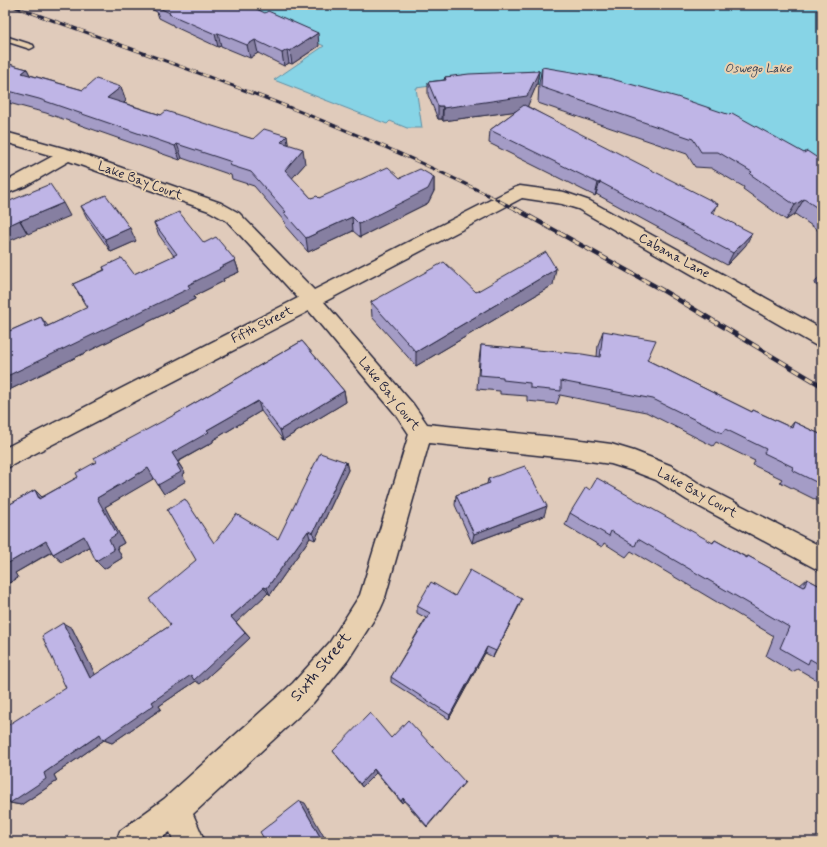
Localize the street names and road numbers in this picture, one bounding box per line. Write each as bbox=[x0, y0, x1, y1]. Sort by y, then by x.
street label: Lake Bay Court bbox=[95, 158, 185, 204]
street label: Cabana Lane bbox=[635, 229, 713, 283]
street label: Fifth Street bbox=[228, 302, 296, 348]
street label: Lake Bay Court bbox=[354, 354, 424, 434]
street label: Lake Bay Court bbox=[654, 464, 740, 522]
street label: Sixth Street bbox=[286, 628, 357, 706]

